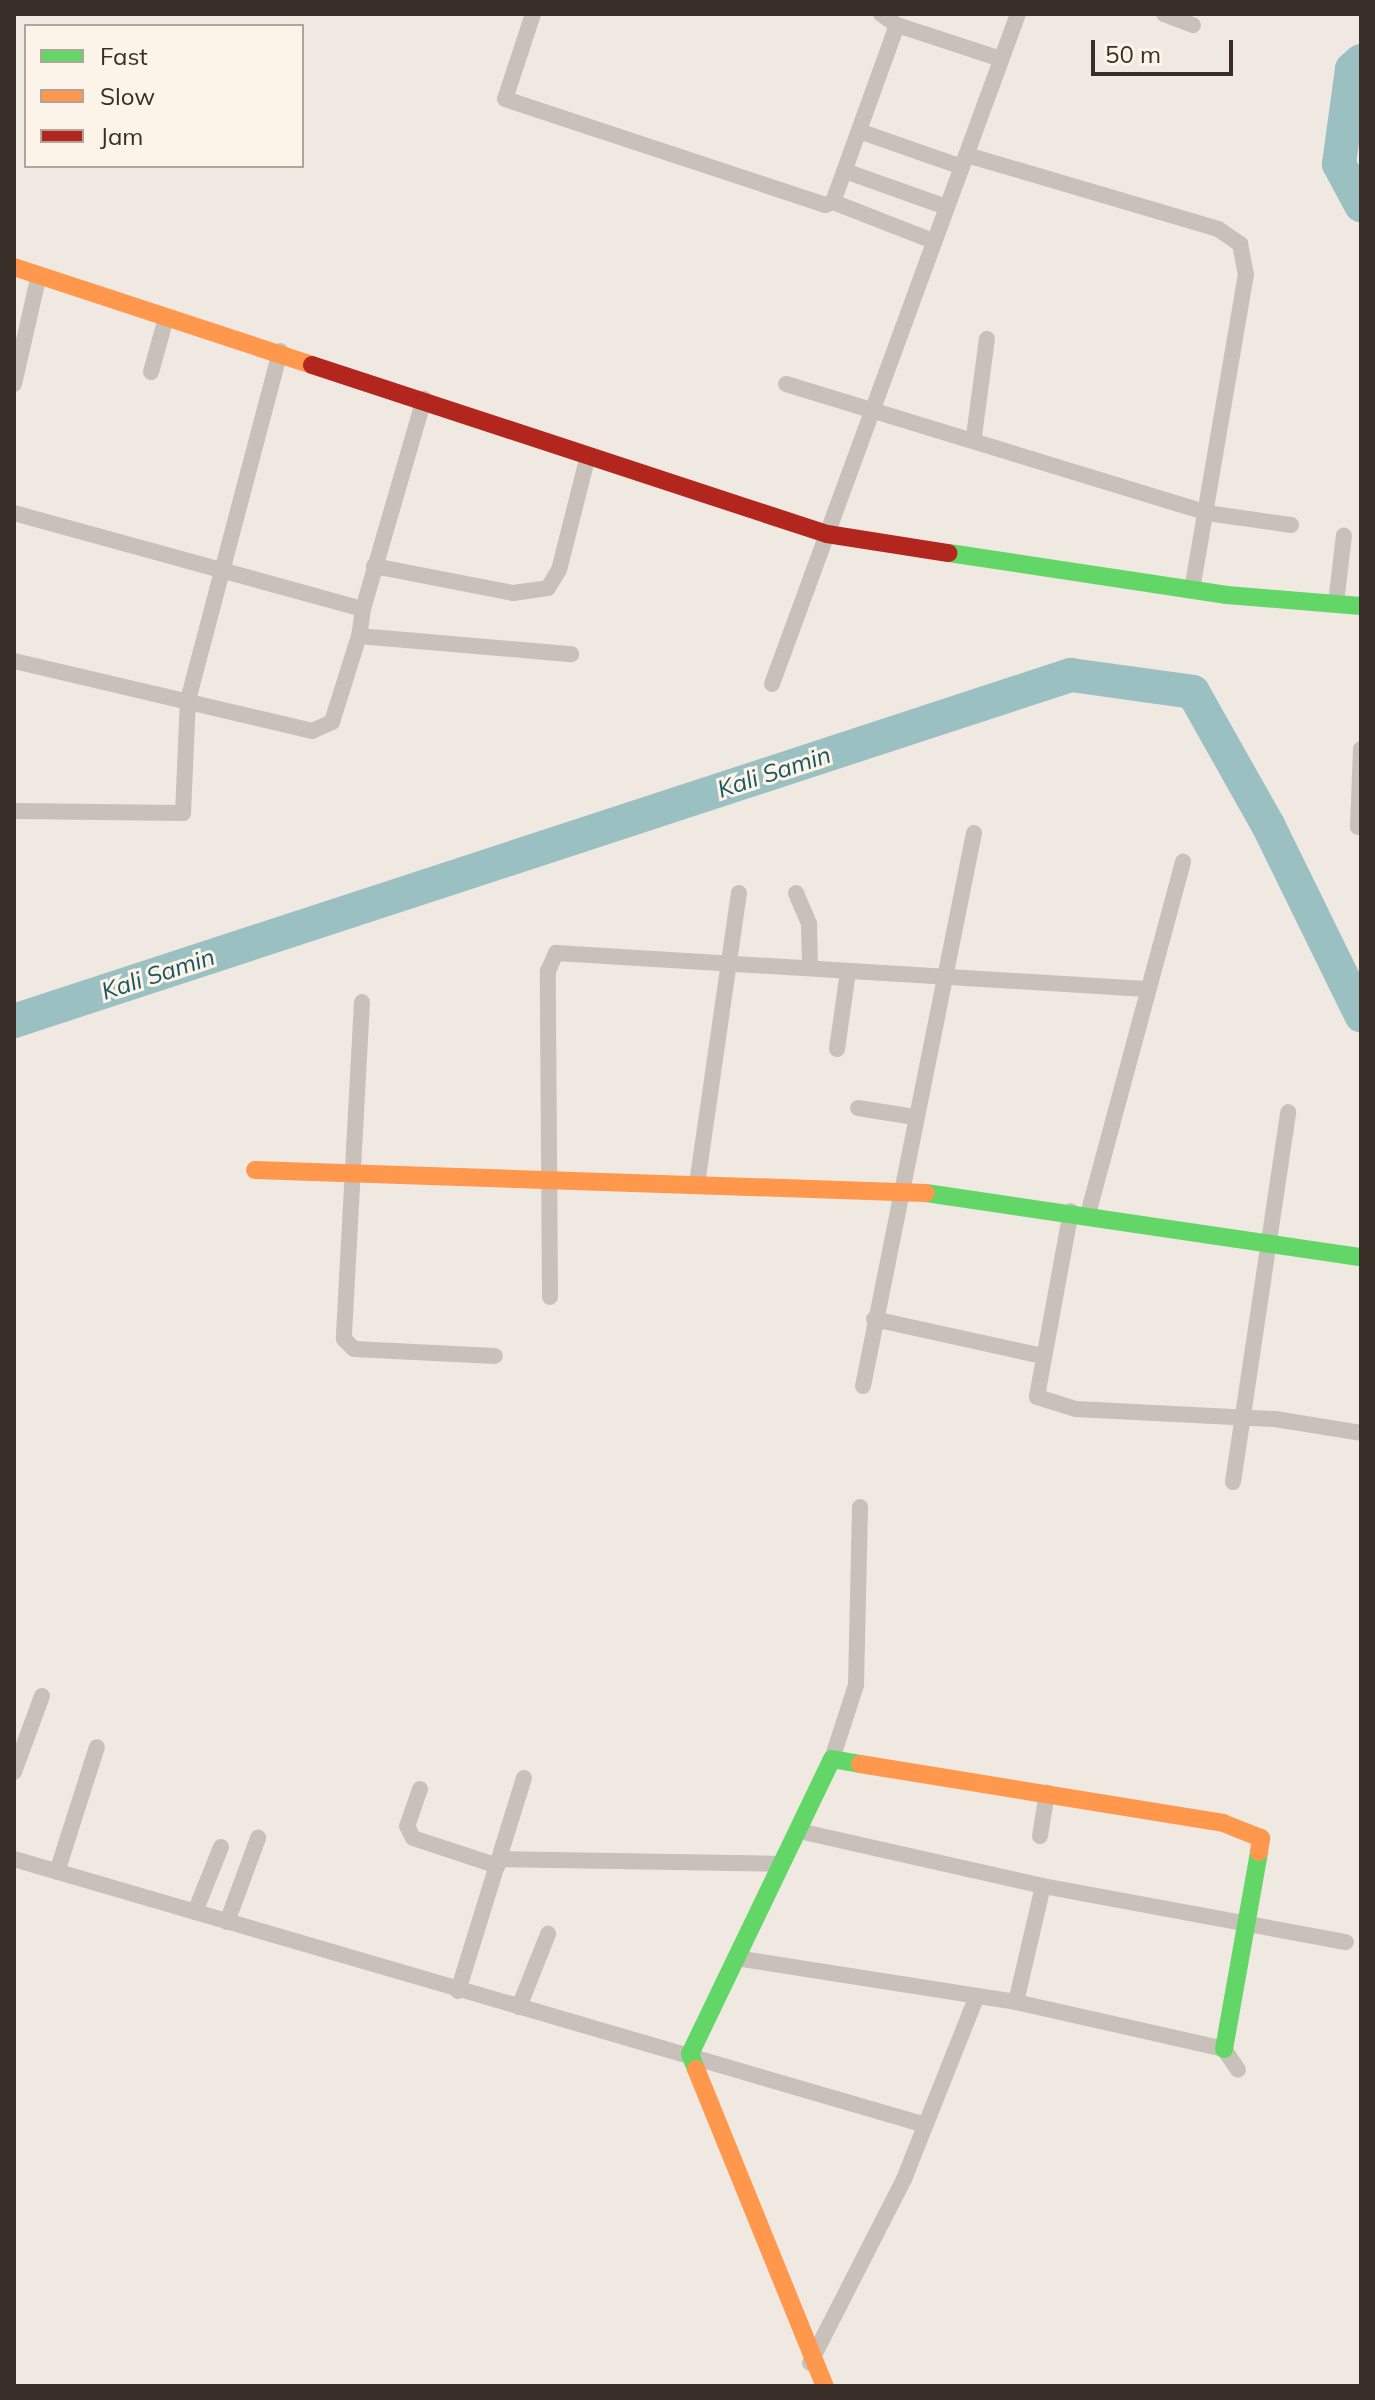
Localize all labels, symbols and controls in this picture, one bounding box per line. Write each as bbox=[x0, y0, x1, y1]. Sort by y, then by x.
legend bbox=[24, 24, 304, 168]
scale bar bbox=[1095, 24, 1237, 74]
text: 50 m bbox=[1105, 39, 1161, 69]
text: Fast bbox=[100, 41, 148, 71]
text: Slow bbox=[100, 81, 155, 111]
text: Jam bbox=[100, 121, 143, 151]
water label: Kali Samin bbox=[714, 740, 834, 804]
water label: Kali Samin bbox=[98, 942, 218, 1006]

